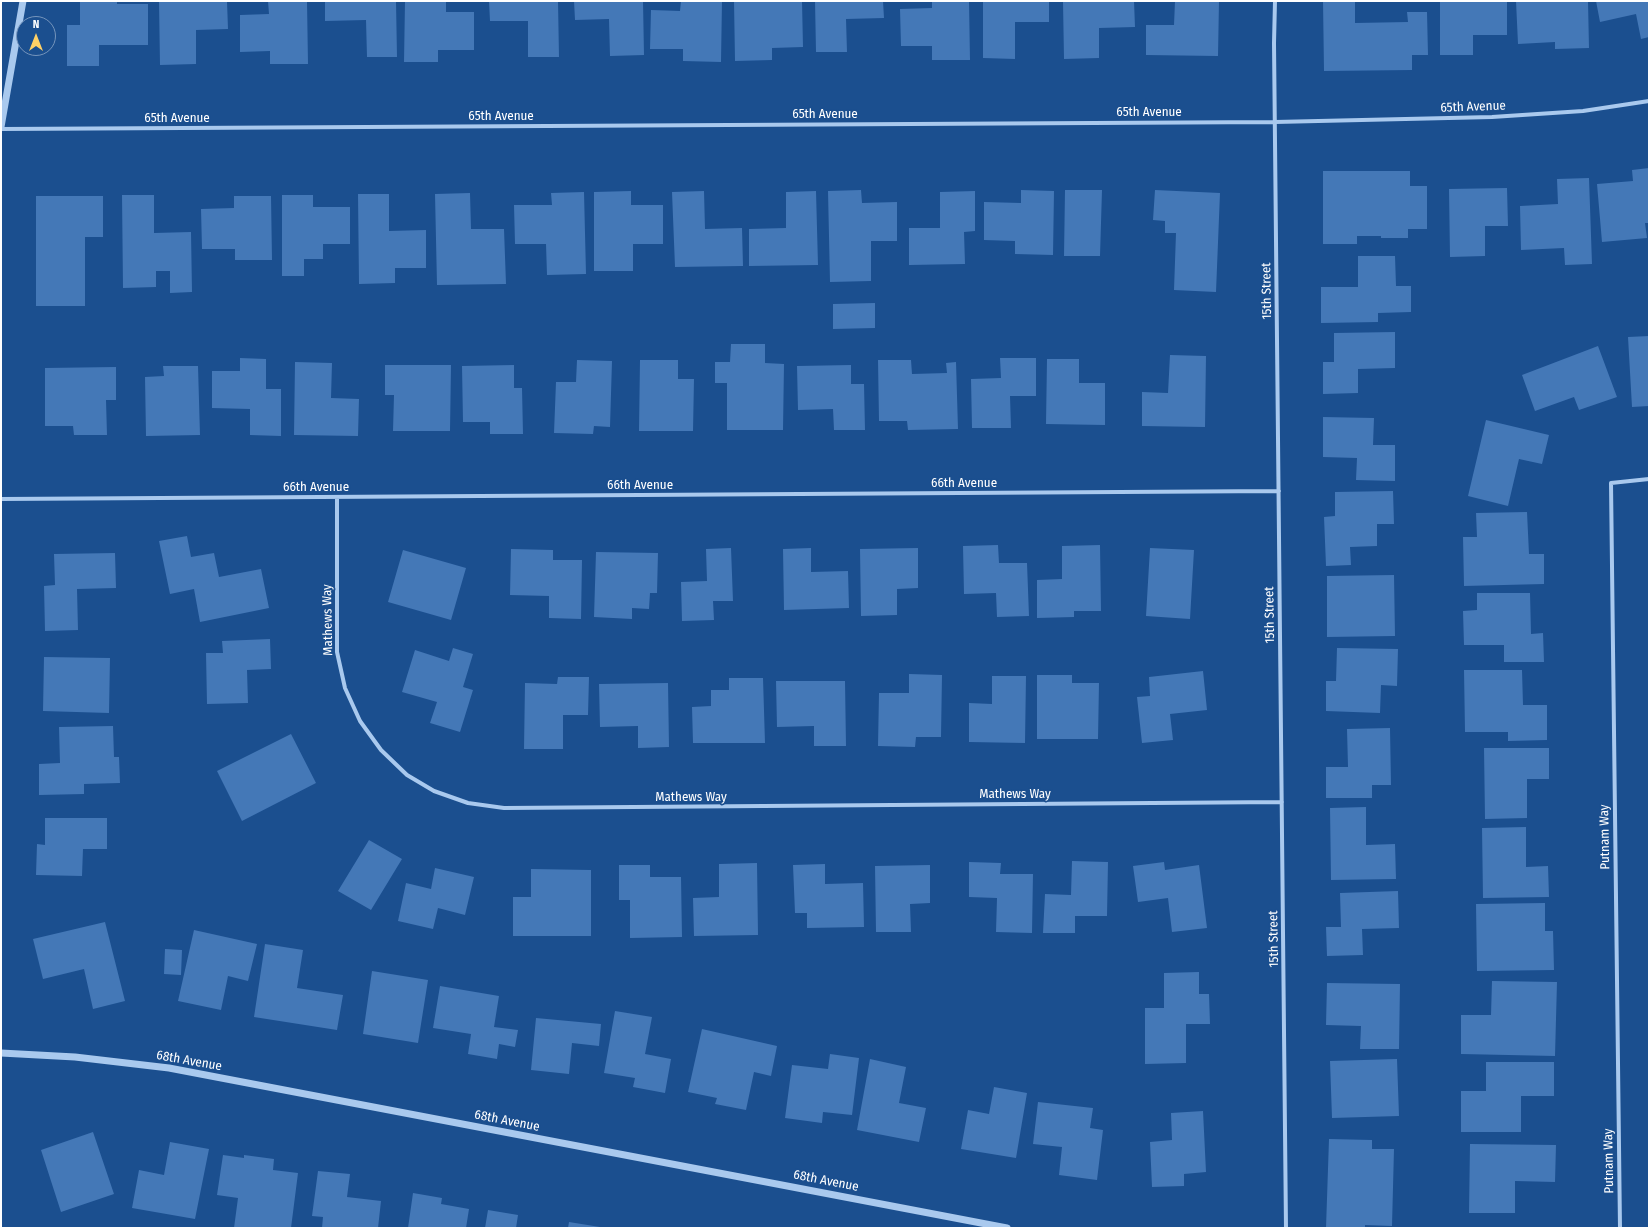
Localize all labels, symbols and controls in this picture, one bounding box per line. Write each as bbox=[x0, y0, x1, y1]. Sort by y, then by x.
north arrow bbox=[16, 16, 56, 56]
text: N bbox=[33, 18, 39, 31]
street label: 65th Avenue bbox=[1440, 98, 1506, 116]
street label: 65th Avenue bbox=[1116, 104, 1182, 120]
street label: 65th Avenue bbox=[792, 106, 858, 122]
street label: 65th Avenue bbox=[468, 108, 534, 124]
street label: 65th Avenue bbox=[144, 110, 210, 126]
street label: 15th Street bbox=[1259, 262, 1275, 320]
street label: 66th Avenue bbox=[931, 475, 997, 491]
street label: 66th Avenue bbox=[607, 477, 673, 493]
street label: 66th Avenue bbox=[283, 479, 349, 495]
street label: Mathews Way bbox=[320, 584, 336, 656]
street label: 15th Street bbox=[1262, 586, 1278, 644]
street label: Mathews Way bbox=[979, 786, 1051, 802]
street label: Mathews Way bbox=[655, 789, 727, 805]
street label: Putnam Way bbox=[1597, 804, 1613, 870]
street label: 15th Street bbox=[1266, 910, 1282, 968]
street label: 68th Avenue bbox=[155, 1048, 223, 1074]
street label: 68th Avenue bbox=[473, 1107, 541, 1135]
street label: Putnam Way bbox=[1601, 1128, 1617, 1194]
street label: 68th Avenue bbox=[792, 1167, 860, 1195]

